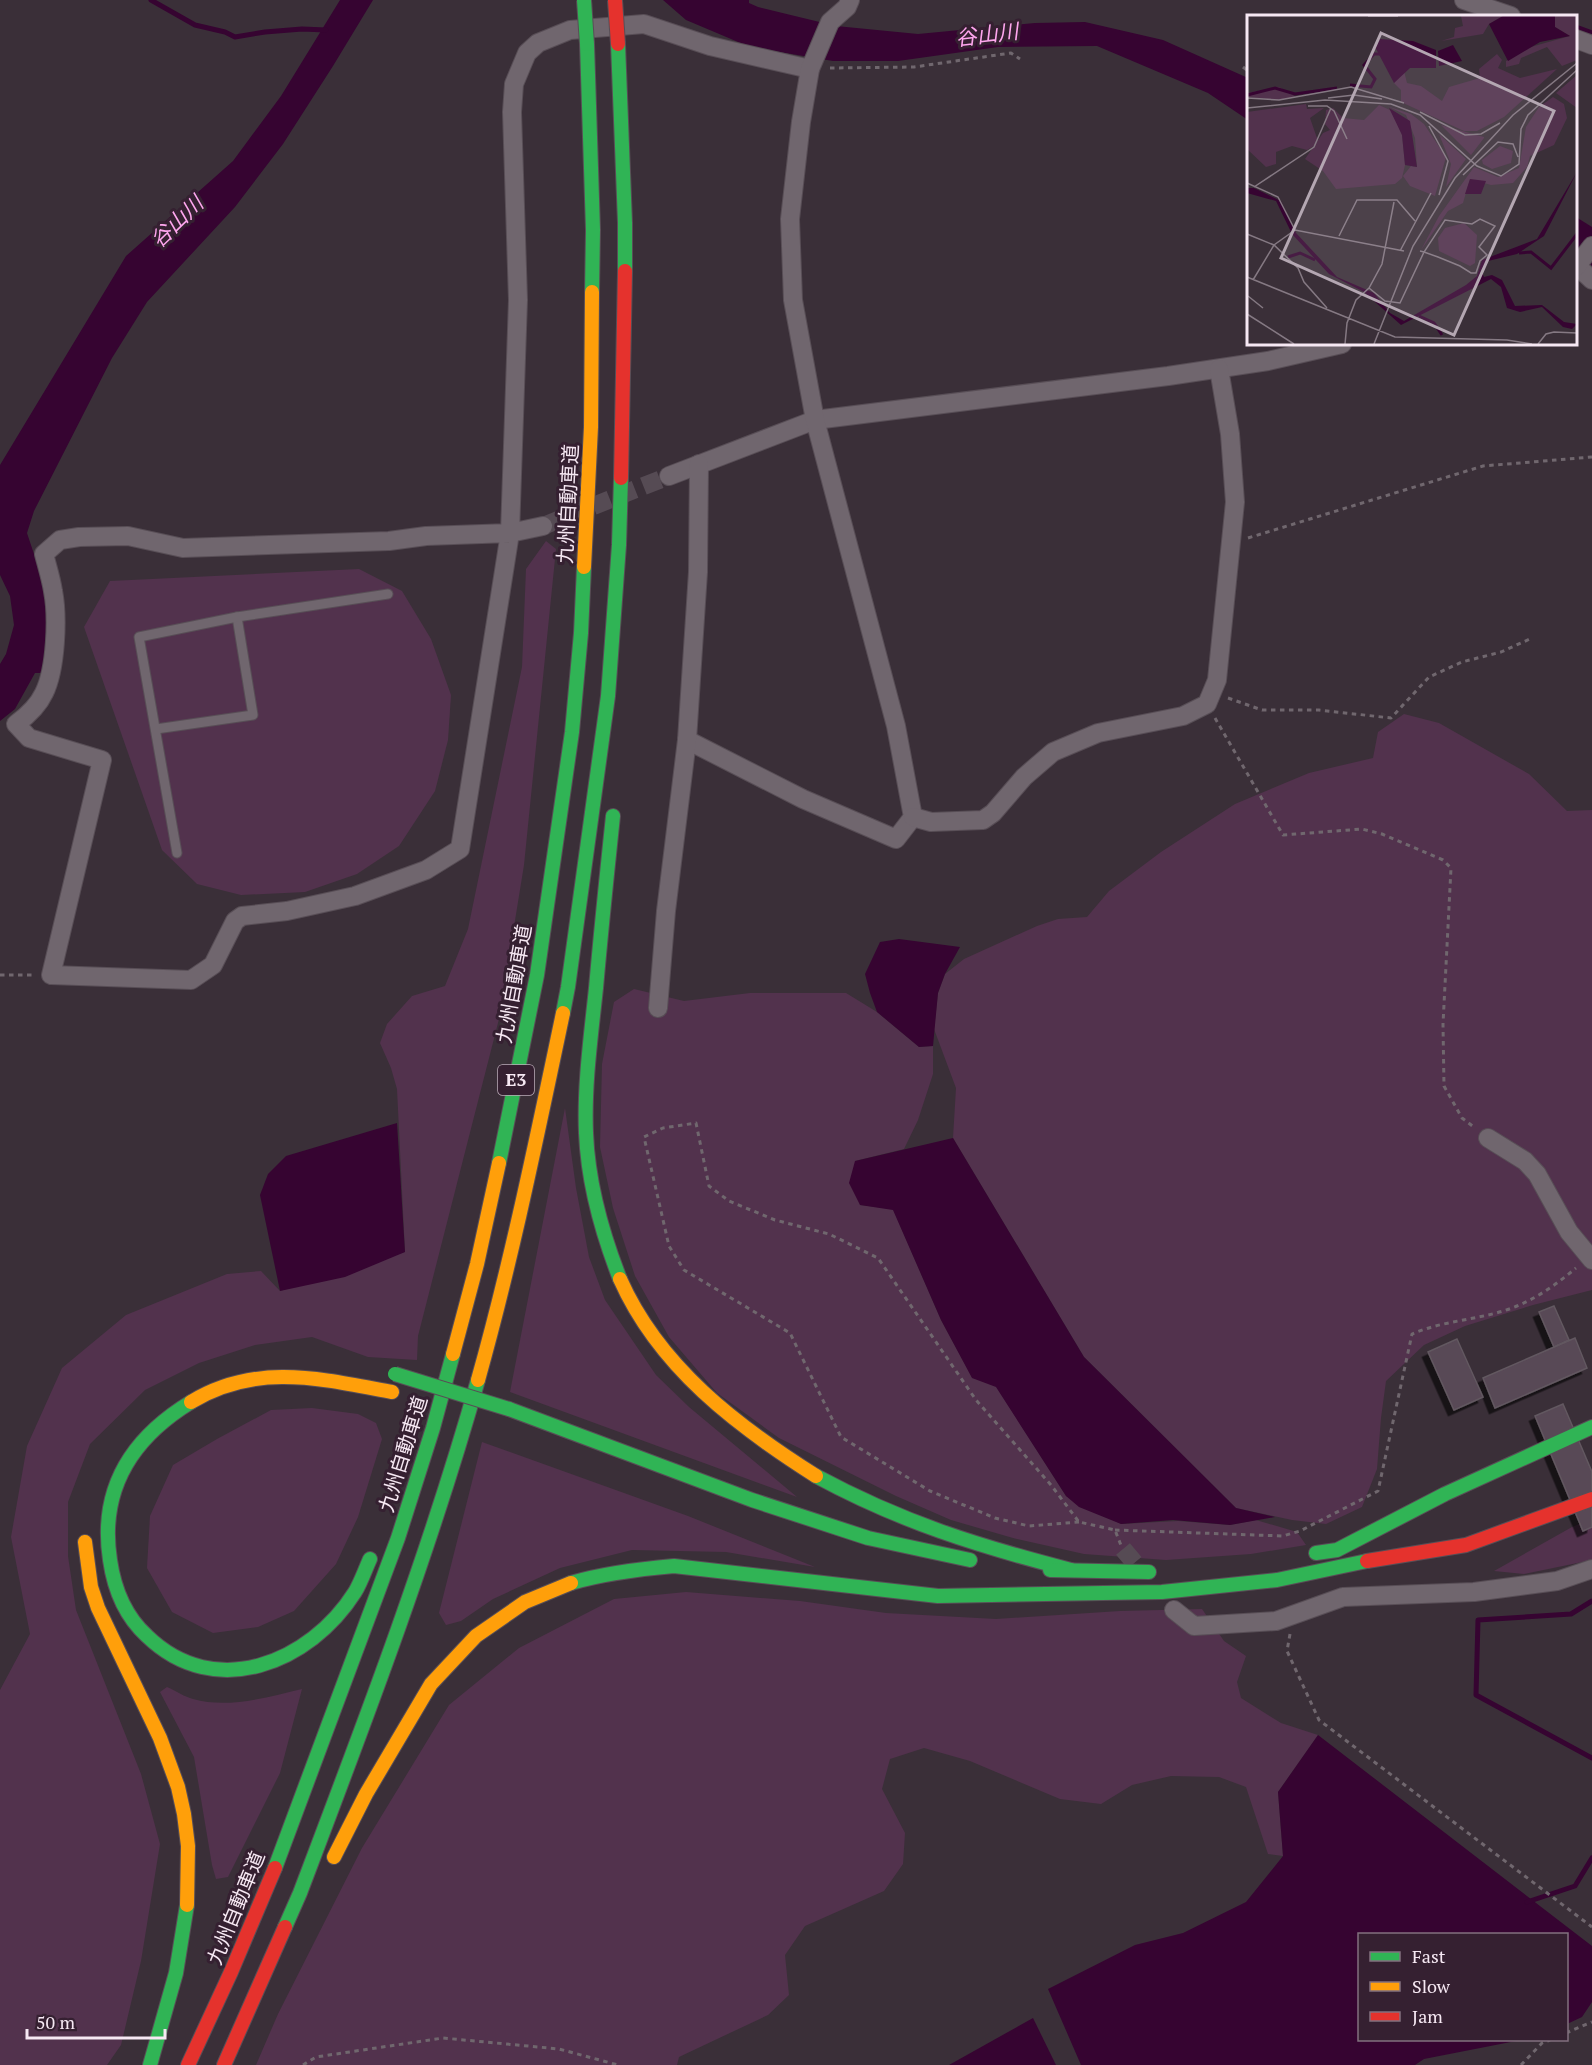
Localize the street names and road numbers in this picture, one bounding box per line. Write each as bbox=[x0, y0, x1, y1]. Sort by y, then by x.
street label: 九州自動車道 bbox=[551, 443, 584, 565]
street label: 九州自動車道 bbox=[490, 922, 537, 1045]
road number: E3 bbox=[498, 1065, 534, 1095]
street label: 九州自動車道 bbox=[372, 1393, 433, 1515]
street label: 九州自動車道 bbox=[201, 1847, 271, 1969]

